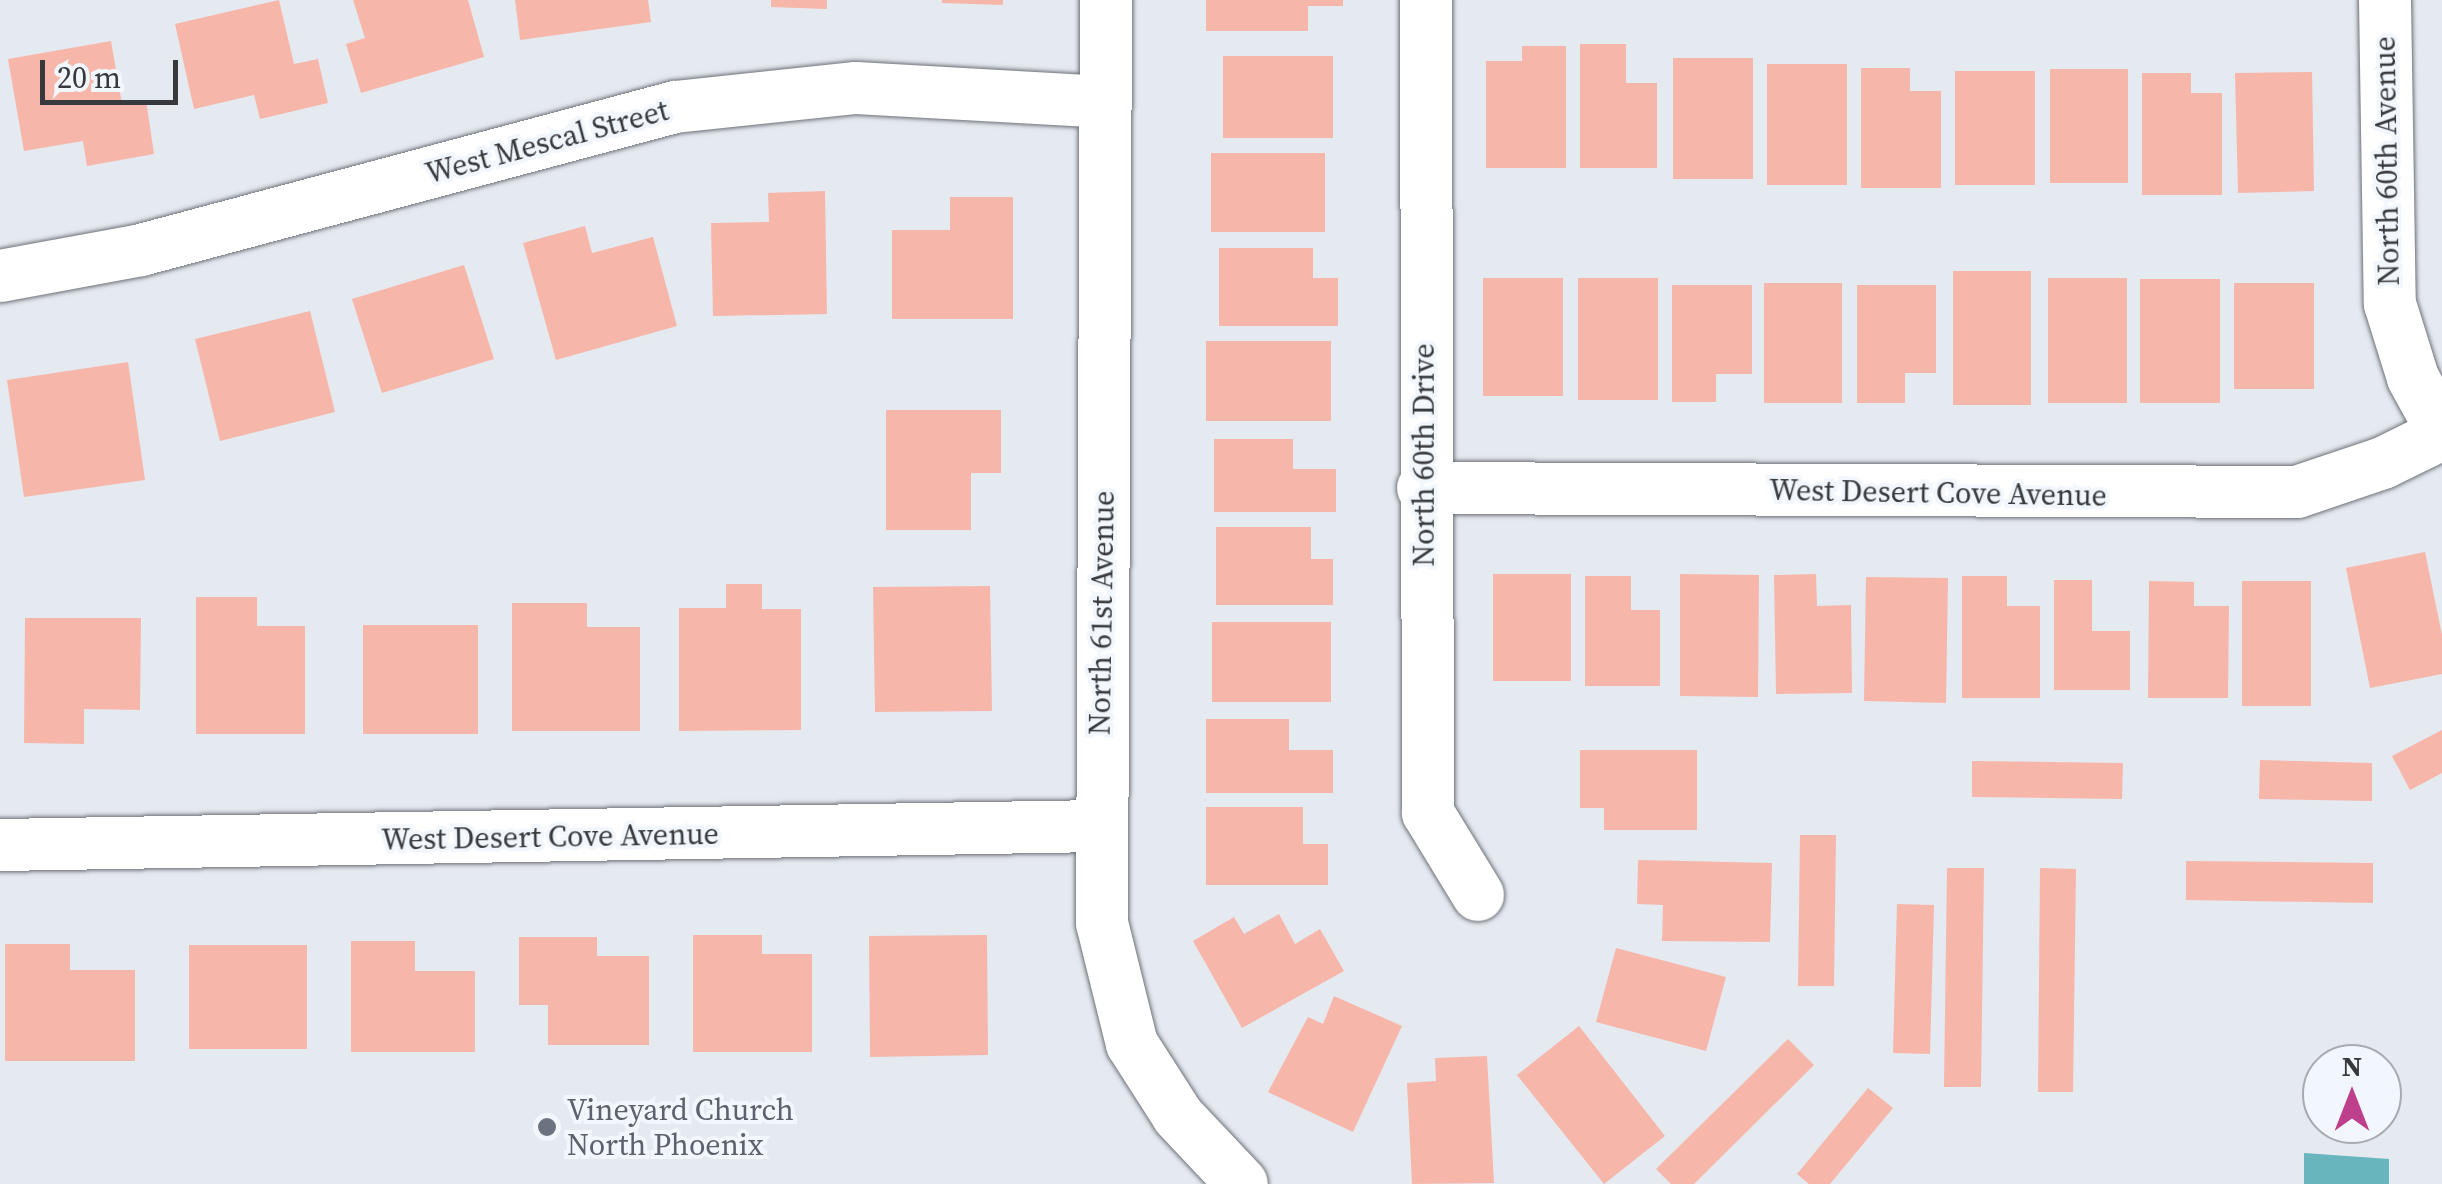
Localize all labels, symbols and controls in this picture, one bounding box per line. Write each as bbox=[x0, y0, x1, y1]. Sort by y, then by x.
street label: North 60th Avenue bbox=[2367, 36, 2407, 286]
scale bar bbox=[45, 40, 182, 102]
text: 20 m bbox=[57, 57, 121, 98]
street label: West Mescal Street bbox=[422, 92, 672, 192]
street label: North 60th Drive bbox=[1406, 343, 1442, 567]
street label: West Desert Cove Avenue bbox=[1769, 472, 2107, 514]
street label: North 61st Avenue bbox=[1082, 490, 1122, 736]
street label: West Desert Cove Avenue bbox=[381, 816, 719, 858]
north arrow bbox=[2302, 1044, 2402, 1144]
text: N bbox=[2342, 1047, 2362, 1085]
place label: Vineyard Church North Phoenix bbox=[567, 1092, 794, 1162]
marker: Vineyard Church North Phoenix bbox=[536, 1116, 558, 1138]

